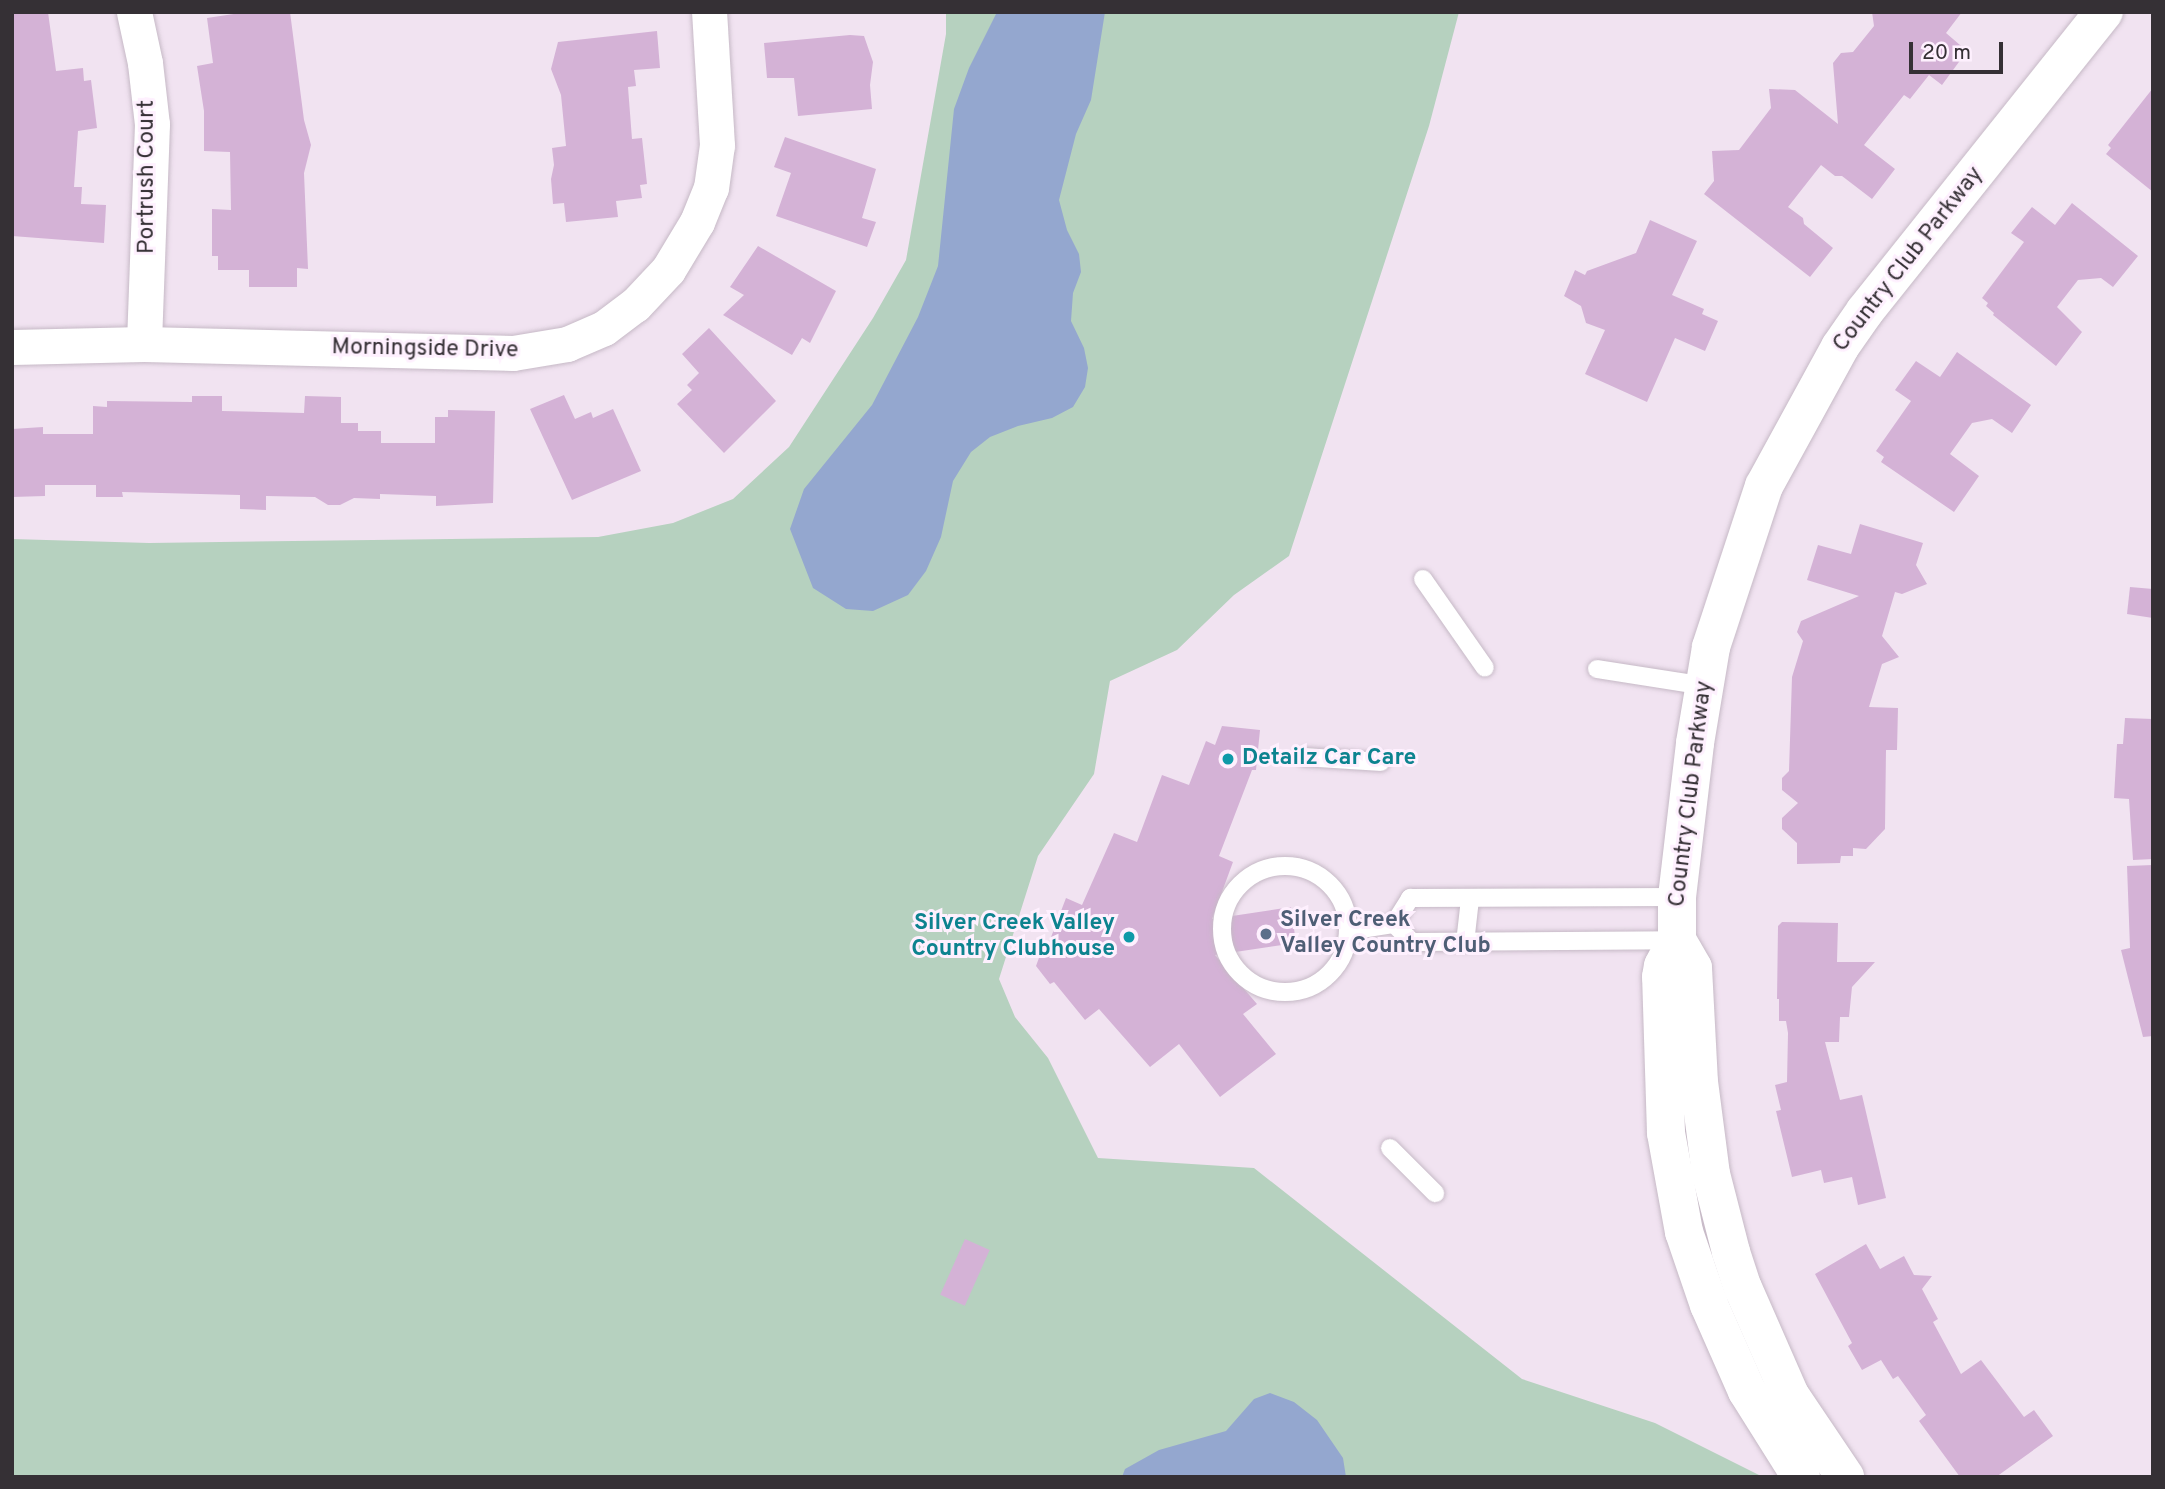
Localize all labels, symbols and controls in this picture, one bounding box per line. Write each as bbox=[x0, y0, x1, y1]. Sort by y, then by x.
scale bar bbox=[1913, 28, 2008, 72]
text: 20 m bbox=[1922, 40, 1971, 67]
street label: Portrush Court bbox=[134, 100, 162, 254]
street label: Country Club Parkway bbox=[1828, 162, 1990, 358]
street label: Morningside Drive bbox=[331, 335, 519, 365]
street label: Country Club Parkway bbox=[1664, 679, 1720, 909]
place label: Detailz Car Care bbox=[1242, 745, 1416, 773]
marker: Detailz Car Care bbox=[1220, 751, 1236, 767]
place label: Silver Creek Valley Country Club bbox=[1280, 907, 1491, 961]
place label: Silver Creek Valley Country Clubhouse bbox=[911, 910, 1115, 964]
marker: Silver Creek Valley Country Club bbox=[1258, 926, 1274, 942]
marker: Silver Creek Valley Country Clubhouse bbox=[1121, 929, 1137, 945]

